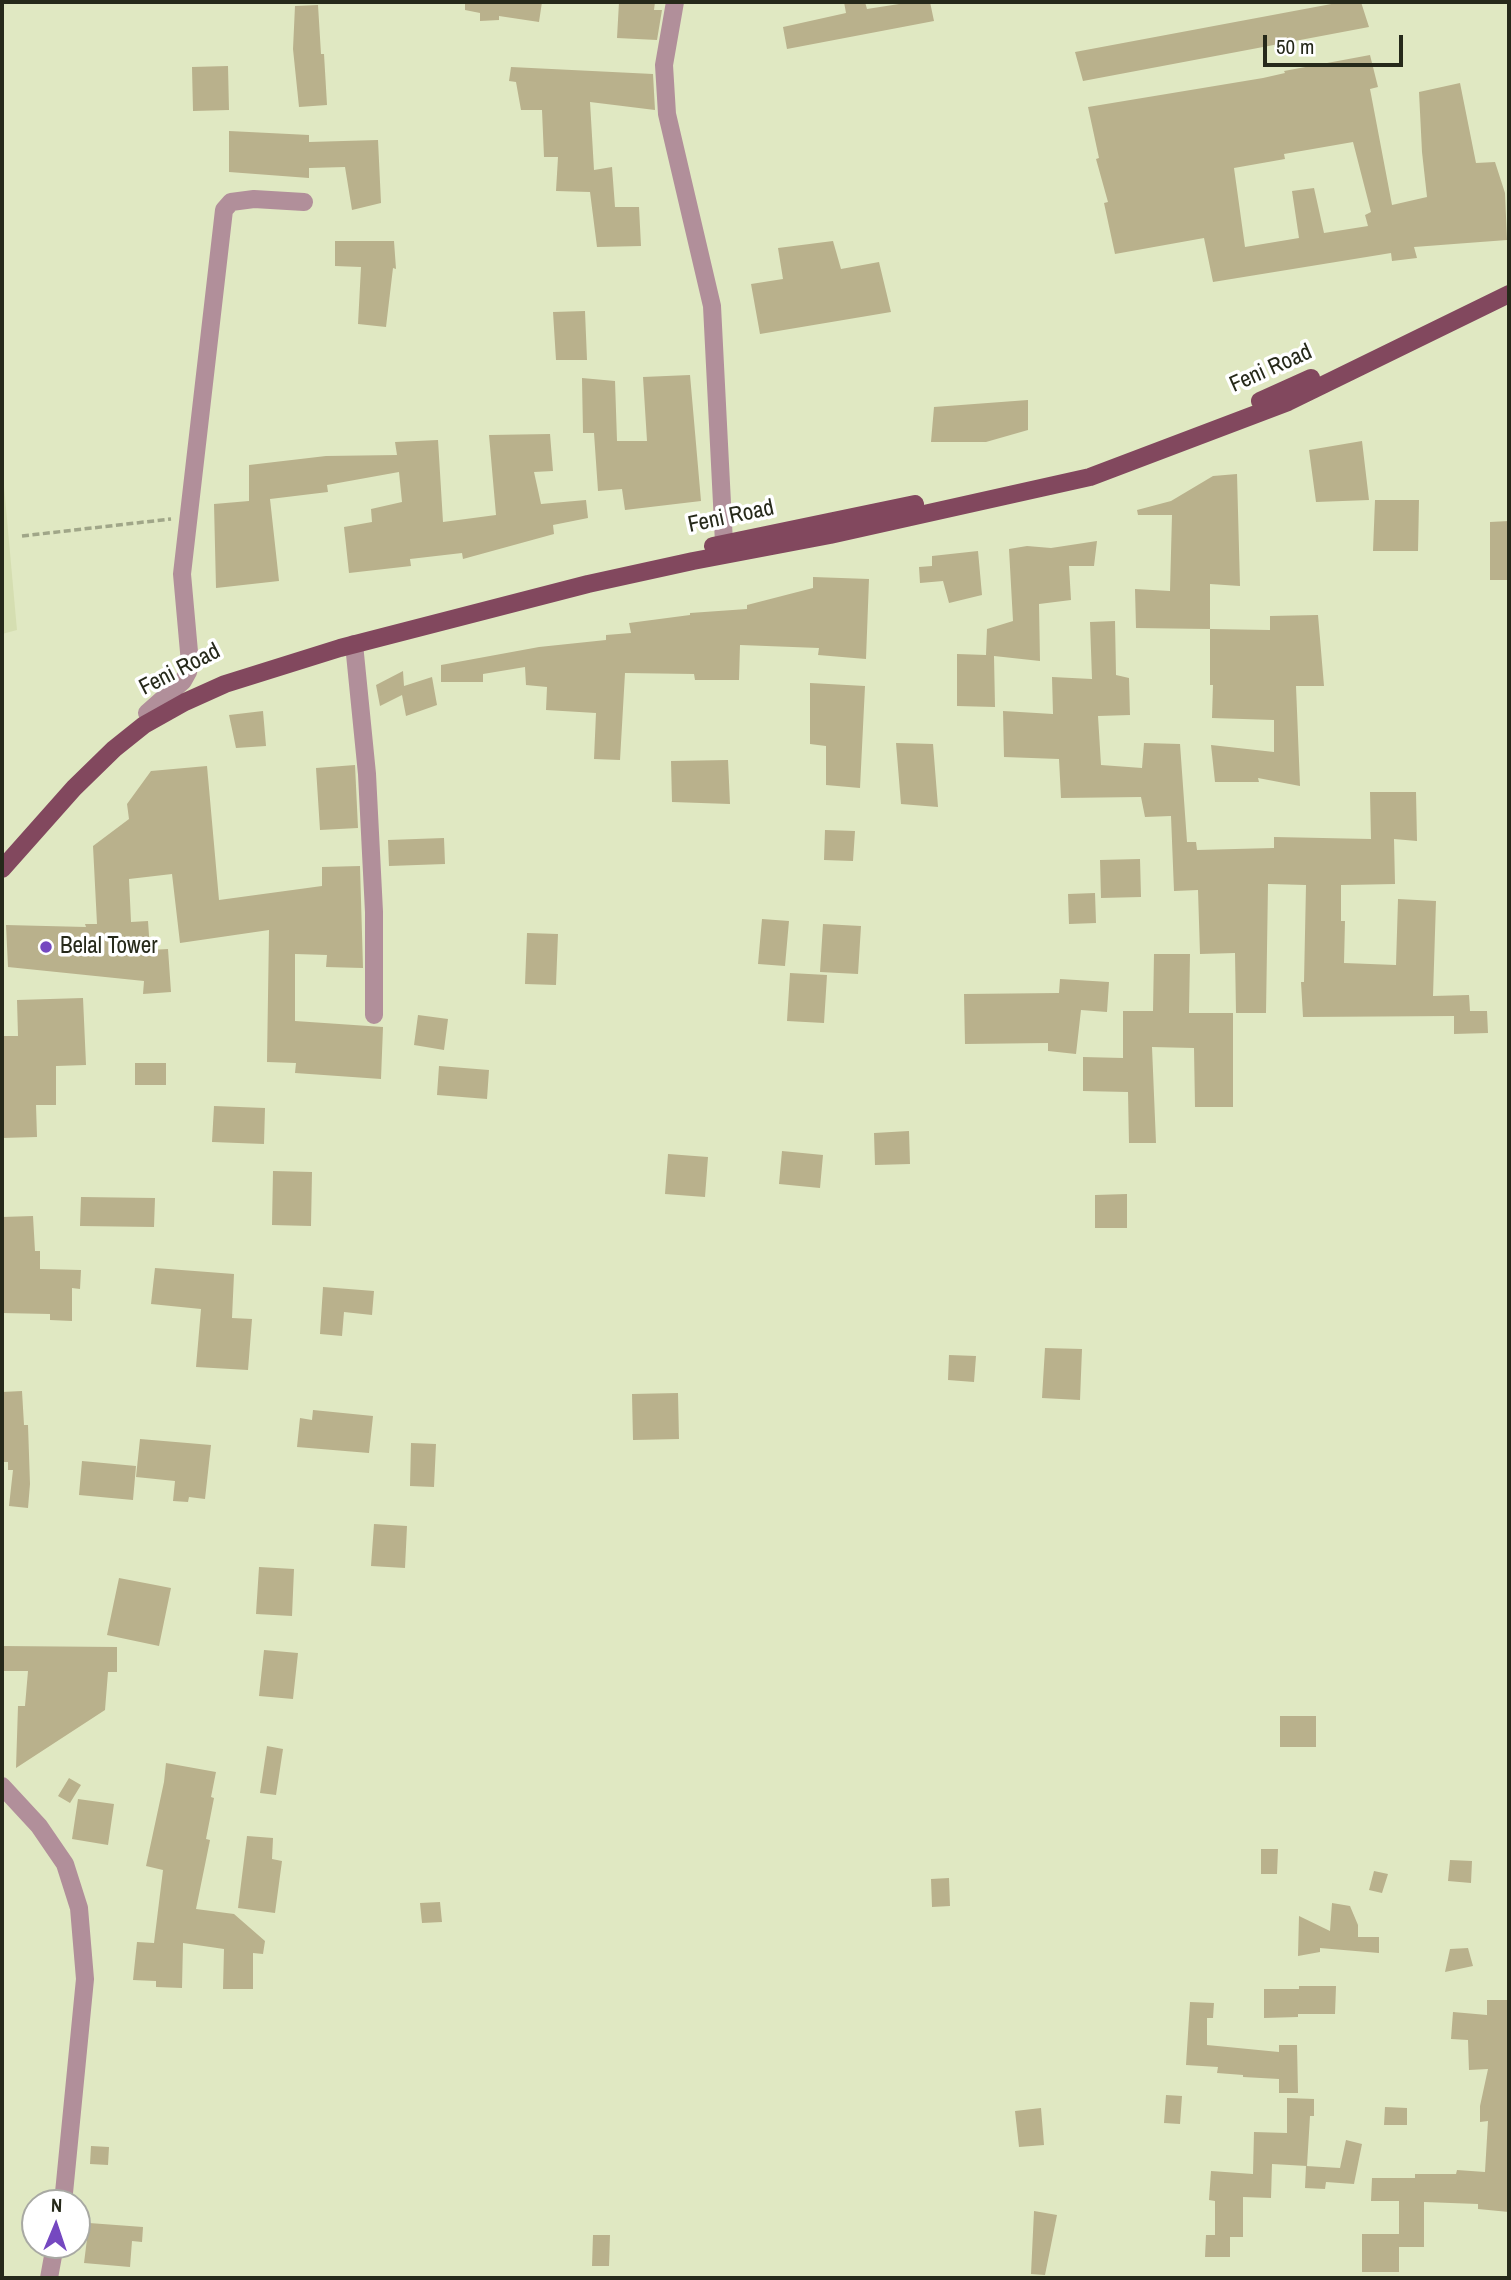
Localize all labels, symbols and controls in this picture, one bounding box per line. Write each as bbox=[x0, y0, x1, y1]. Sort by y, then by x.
scale bar bbox=[1266, 21, 1406, 65]
text: 50 m bbox=[1276, 32, 1314, 61]
street label: Feni Road bbox=[1226, 339, 1316, 399]
street label: Feni Road bbox=[686, 494, 776, 540]
street label: Feni Road bbox=[135, 638, 225, 702]
place label: Belal Tower bbox=[60, 933, 157, 961]
marker: Belal Tower bbox=[38, 939, 54, 955]
north arrow bbox=[21, 2189, 91, 2259]
text: N bbox=[51, 2192, 63, 2218]

